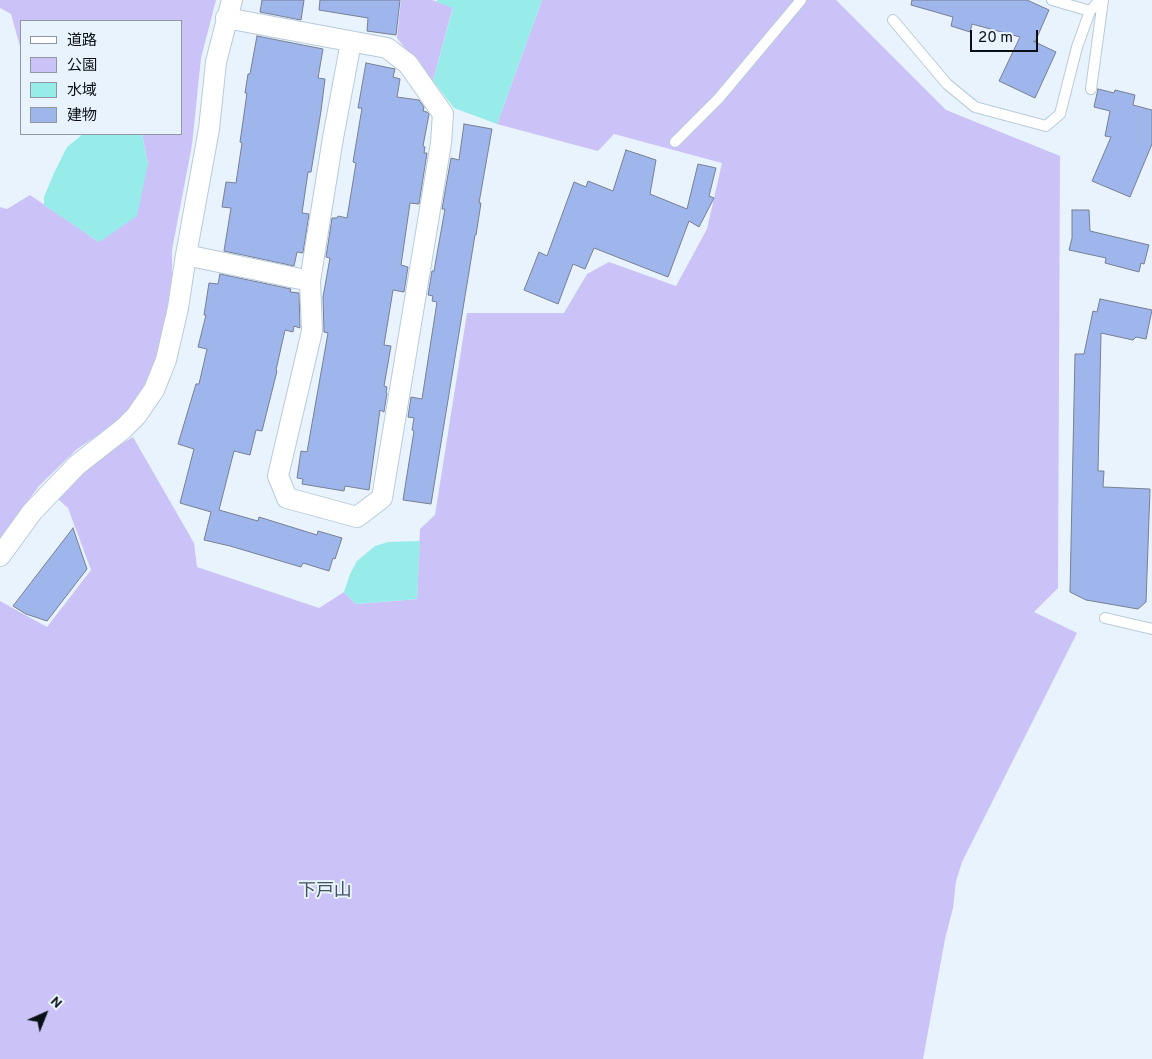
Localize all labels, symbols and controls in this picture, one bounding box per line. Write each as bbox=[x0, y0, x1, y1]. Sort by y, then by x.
legend bbox=[20, 20, 182, 135]
scale bar bbox=[972, 20, 1040, 52]
text: 20 m bbox=[978, 29, 1013, 48]
text: 道路 bbox=[67, 32, 97, 51]
text: 公園 bbox=[67, 57, 97, 76]
text: 水域 bbox=[67, 82, 97, 101]
text: 建物 bbox=[67, 107, 97, 126]
district label: 下戸山 bbox=[298, 881, 352, 903]
north arrow bbox=[20, 989, 70, 1039]
text: N bbox=[46, 993, 65, 1012]

